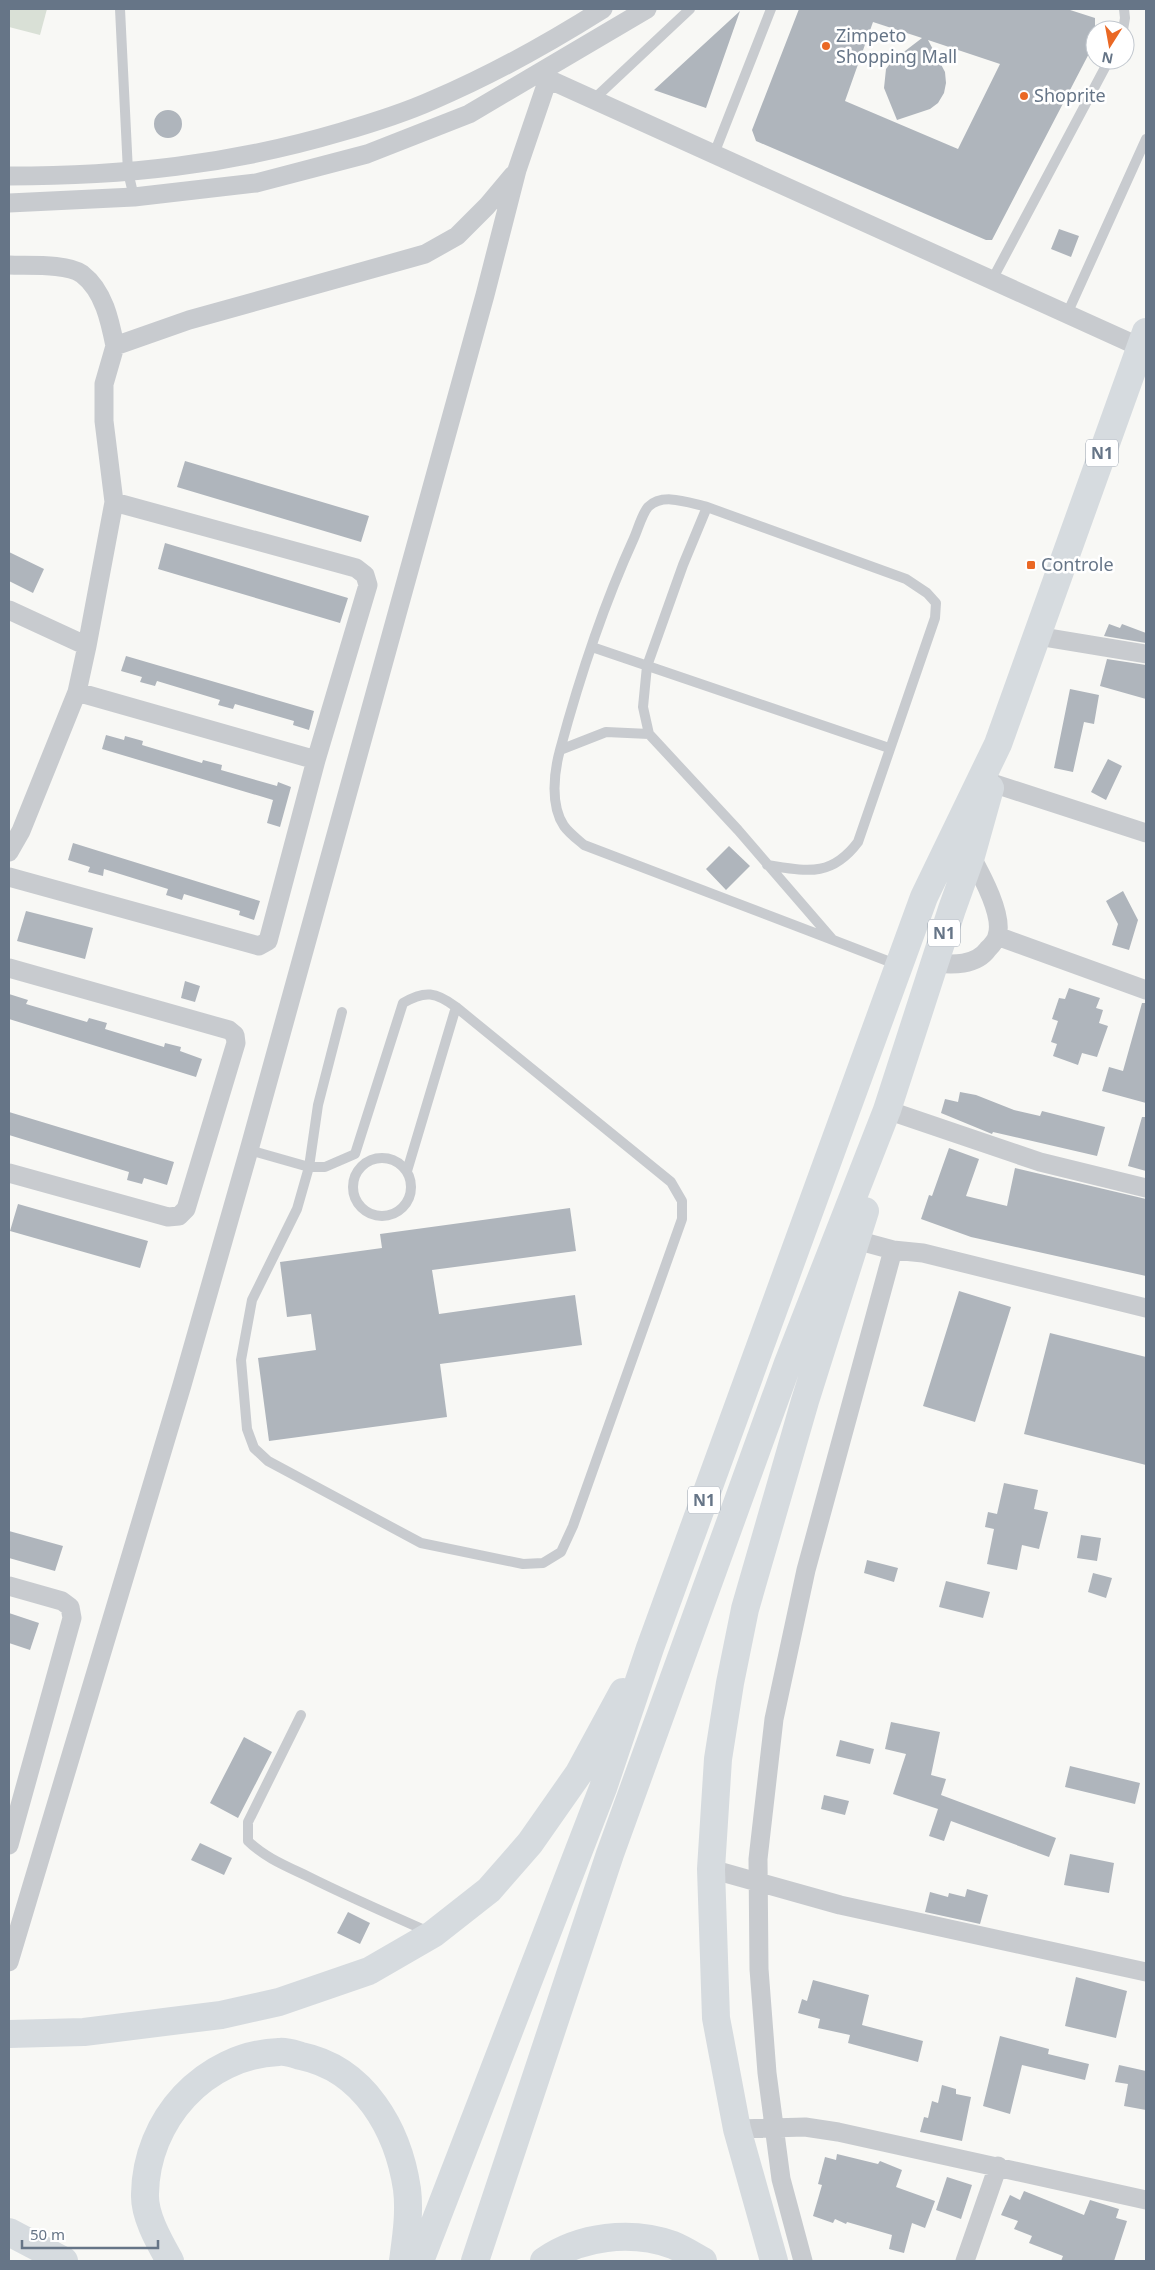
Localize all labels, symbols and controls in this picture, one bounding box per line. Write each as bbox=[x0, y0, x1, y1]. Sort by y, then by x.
north arrow bbox=[1085, 20, 1135, 70]
place label: Zimpeto Shopping Mall bbox=[836, 23, 957, 68]
marker: Zimpeto Shopping Mall bbox=[820, 40, 832, 52]
text: N bbox=[1100, 48, 1115, 69]
place label: Shoprite bbox=[1034, 83, 1106, 107]
marker: Shoprite bbox=[1018, 90, 1030, 102]
road number: N1 bbox=[1086, 439, 1118, 466]
place label: Controle bbox=[1041, 552, 1114, 576]
marker: Controle bbox=[1025, 559, 1037, 571]
road number: N1 bbox=[928, 920, 960, 946]
road number: N1 bbox=[688, 1486, 720, 1514]
scale bar bbox=[22, 2218, 159, 2250]
text: 50 m bbox=[30, 2224, 65, 2244]

